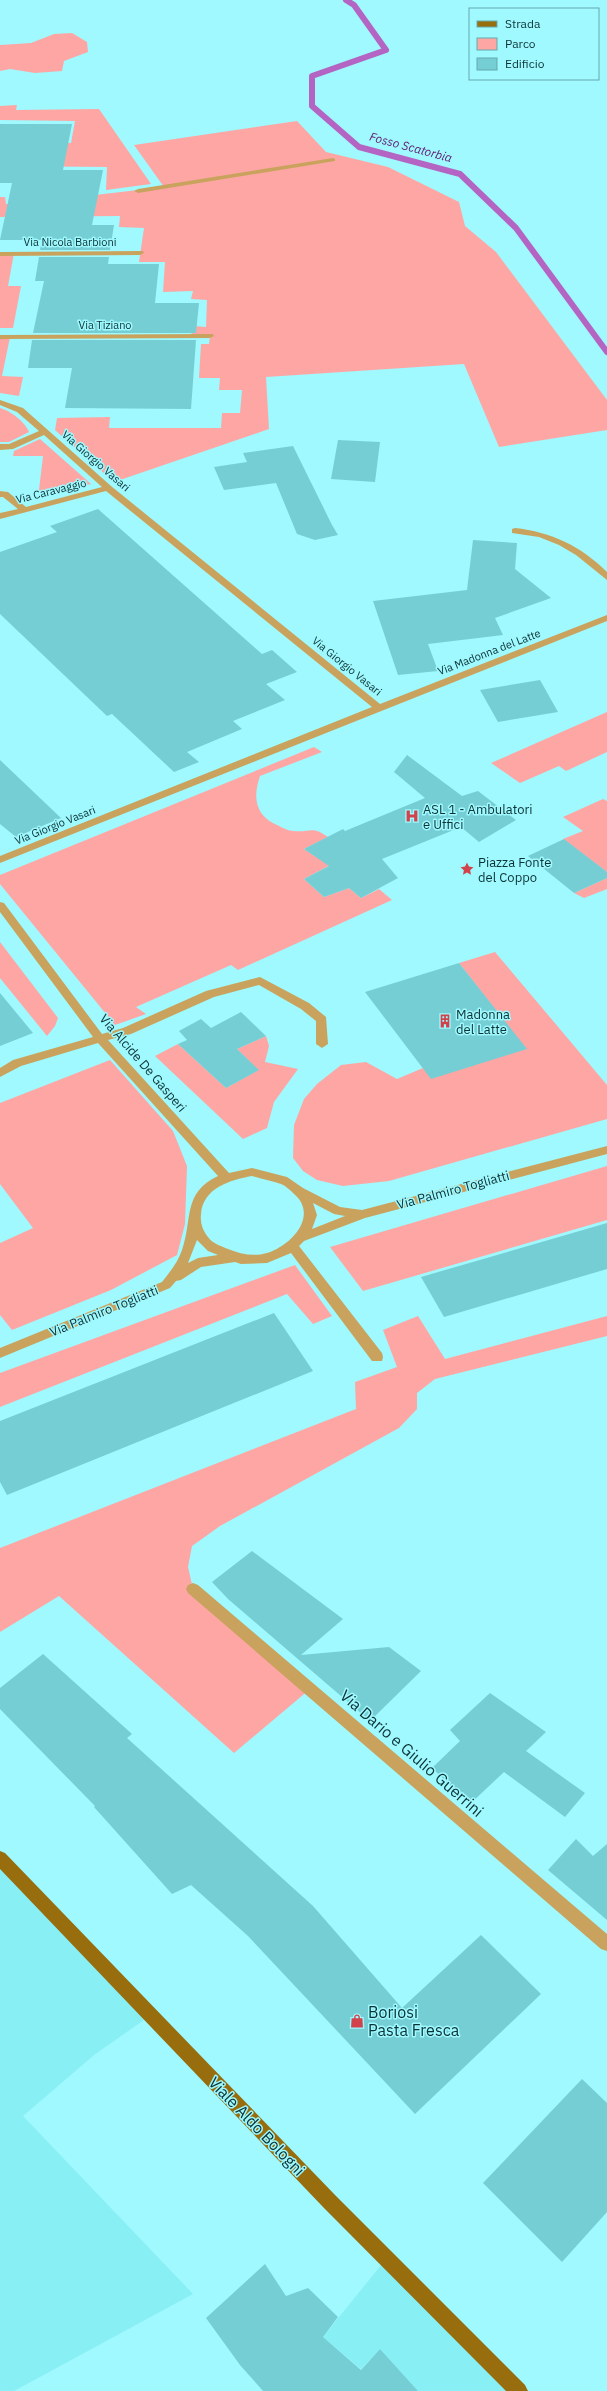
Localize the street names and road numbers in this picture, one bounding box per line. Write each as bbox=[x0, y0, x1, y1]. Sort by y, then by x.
street label: Via Nicola Barbioni bbox=[24, 235, 116, 249]
street label: Via Tiziano bbox=[78, 318, 132, 332]
street label: Via Giorgio Vasari bbox=[59, 428, 133, 494]
street label: Via Caravaggio bbox=[14, 475, 88, 507]
street label: Via Madonna del Latte bbox=[436, 626, 542, 678]
street label: Via Giorgio Vasari bbox=[309, 634, 385, 698]
street label: Via Giorgio Vasari bbox=[13, 802, 97, 848]
street label: Via Alcide De Gasperi bbox=[96, 1010, 190, 1116]
street label: Via Palmiro Togliatti bbox=[395, 1167, 511, 1213]
street label: Via Palmiro Togliatti bbox=[47, 1281, 161, 1341]
street label: Via Dario e Giulio Guerrini bbox=[336, 1685, 488, 1821]
street label: Viale Aldo Bologni bbox=[205, 2072, 309, 2180]

